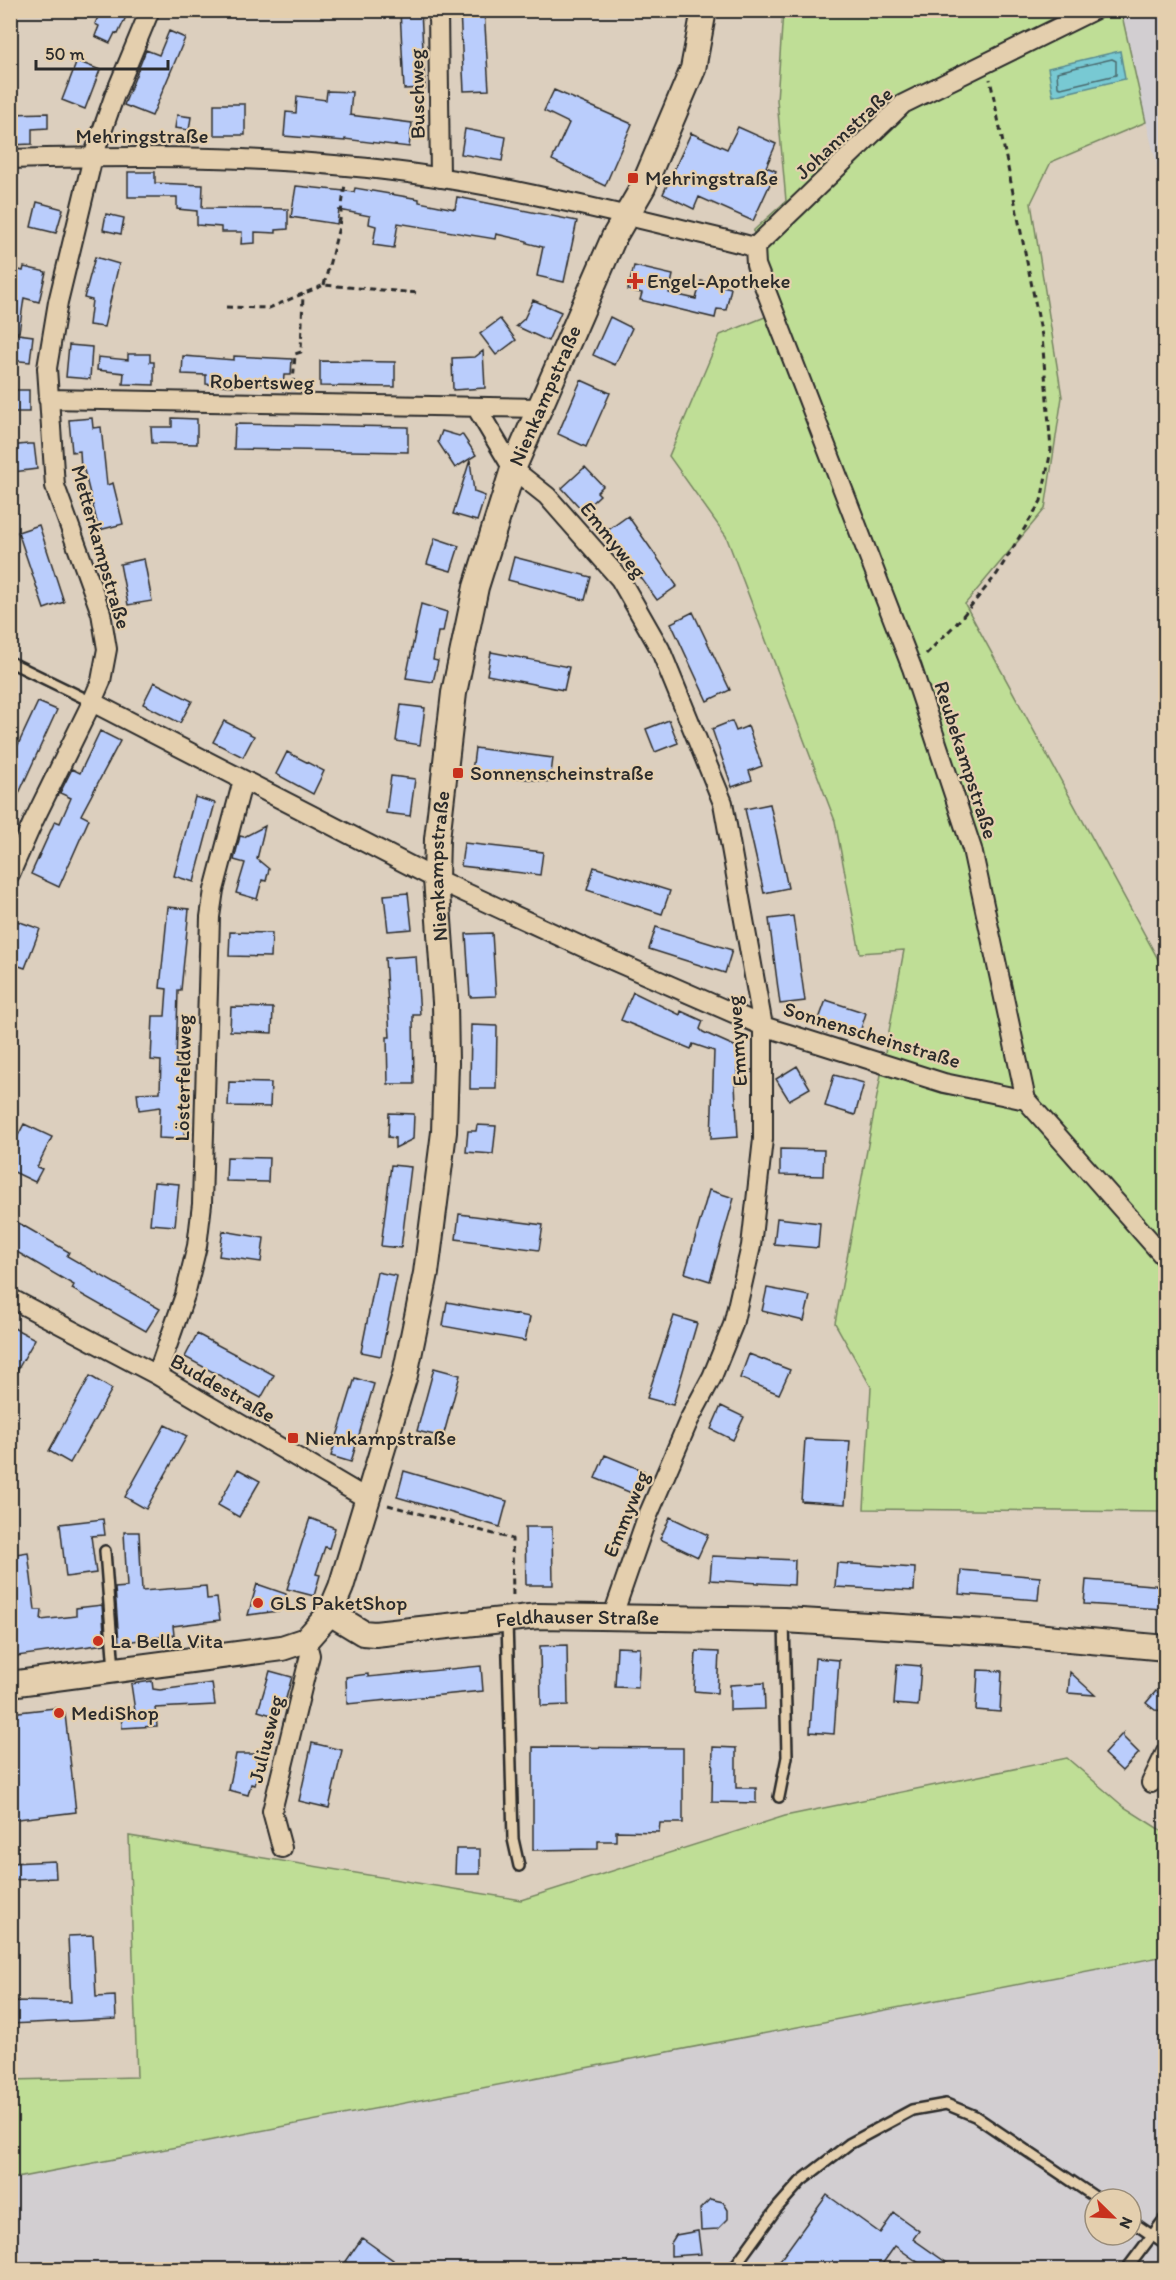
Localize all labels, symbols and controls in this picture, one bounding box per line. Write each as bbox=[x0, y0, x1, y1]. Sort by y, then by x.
scale bar bbox=[36, 33, 168, 71]
text: 50 m bbox=[45, 43, 85, 65]
street label: Buschweg bbox=[403, 48, 430, 139]
street label: Johannstraße bbox=[790, 81, 898, 184]
street label: Mehringstraße bbox=[75, 123, 209, 148]
place label: Mehringstraße bbox=[645, 165, 778, 190]
marker: Mehringstraße bbox=[626, 171, 640, 185]
place label: Engel-Apotheke bbox=[647, 268, 790, 293]
marker: Engel-Apotheke bbox=[628, 274, 642, 288]
street label: Nienkampstraße bbox=[503, 321, 586, 470]
street label: Robertsweg bbox=[210, 368, 315, 395]
street label: Metterkampstraße bbox=[66, 462, 137, 632]
street label: Emmyweg bbox=[575, 496, 652, 583]
street label: Reubekampstraße bbox=[929, 678, 1004, 842]
place label: Sonnenscheinstraße bbox=[470, 760, 654, 785]
marker: Sonnenscheinstraße bbox=[451, 766, 465, 780]
street label: Nienkampstraße bbox=[423, 789, 455, 943]
street label: Emmyweg bbox=[721, 994, 752, 1087]
street label: Sonnenscheinstraße bbox=[781, 996, 964, 1073]
street label: Lösterfeldweg bbox=[169, 1014, 196, 1142]
street label: Buddestraße bbox=[166, 1347, 280, 1428]
place label: Nienkampstraße bbox=[305, 1425, 456, 1450]
marker: Nienkampstraße bbox=[286, 1431, 300, 1445]
street label: Emmyweg bbox=[597, 1467, 654, 1561]
place label: GLS PaketShop bbox=[270, 1590, 407, 1615]
marker: GLS PaketShop bbox=[251, 1596, 265, 1610]
street label: Feldhauser Straße bbox=[494, 1603, 660, 1633]
place label: La Bella Vita bbox=[110, 1628, 223, 1653]
marker: La Bella Vita bbox=[91, 1634, 105, 1648]
street label: Juliusweg bbox=[243, 1692, 288, 1785]
place label: MediShop bbox=[71, 1700, 159, 1725]
marker: MediShop bbox=[52, 1706, 66, 1720]
north arrow bbox=[1083, 2187, 1143, 2247]
text: N bbox=[1115, 2214, 1137, 2232]

